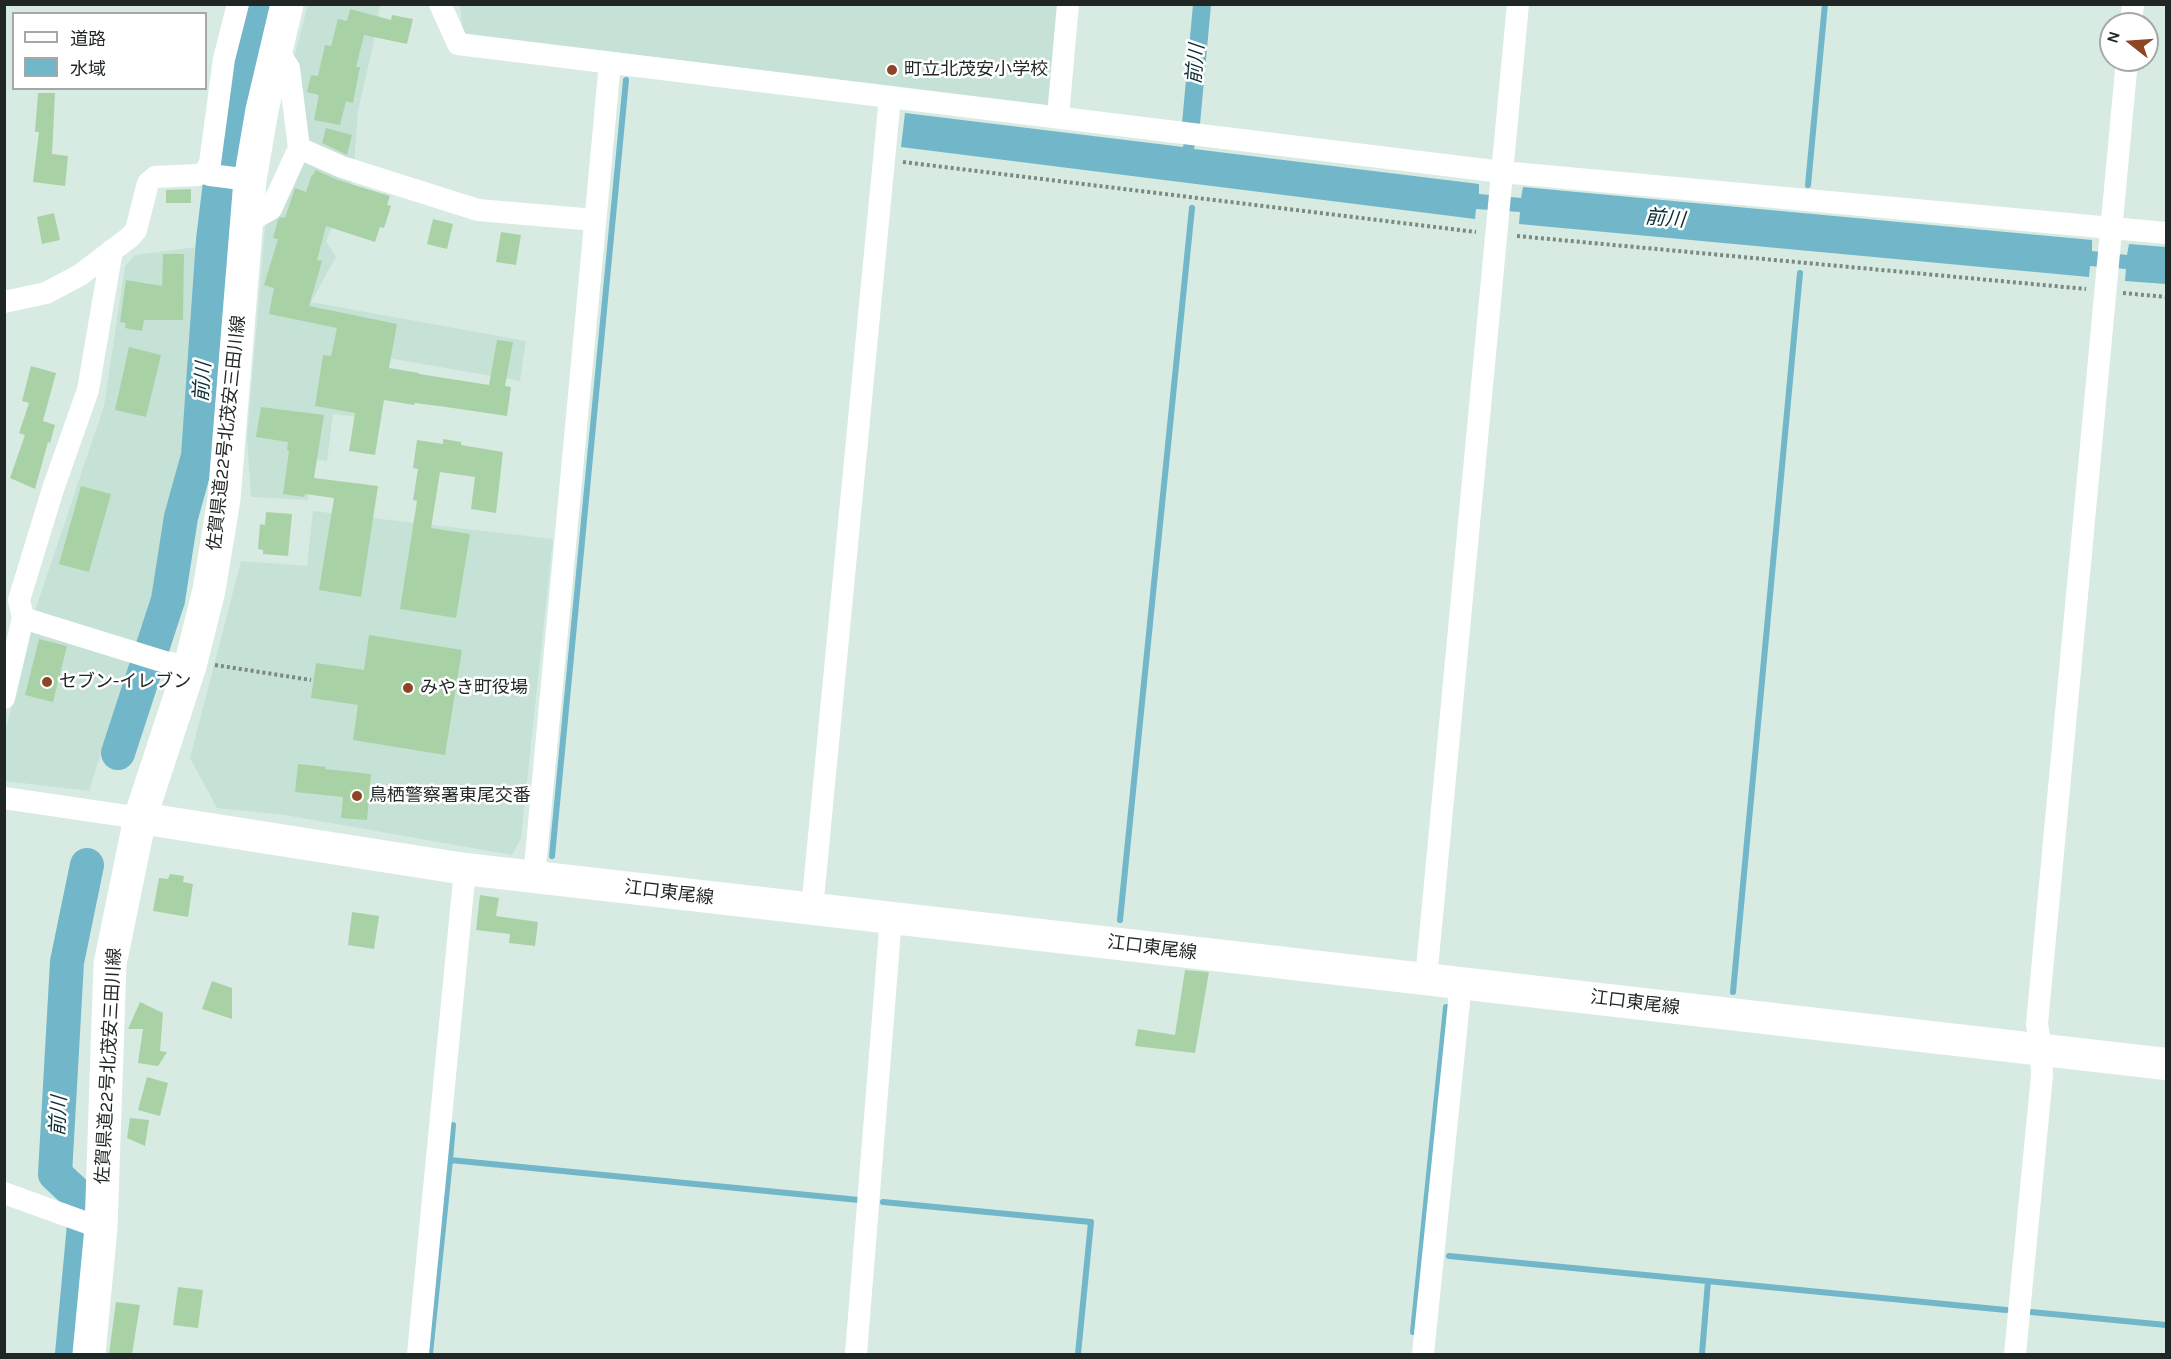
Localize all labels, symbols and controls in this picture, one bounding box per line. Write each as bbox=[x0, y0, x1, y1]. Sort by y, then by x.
legend bbox=[12, 12, 207, 90]
north arrow bbox=[2099, 12, 2159, 72]
text: 道路 bbox=[70, 28, 106, 50]
text: N bbox=[2102, 29, 2124, 45]
water label: 前川 bbox=[1182, 43, 1210, 85]
text: 水域 bbox=[70, 58, 106, 80]
place label: 町立北茂安小学校 bbox=[904, 59, 1048, 81]
marker: 町立北茂安小学校 bbox=[885, 63, 899, 77]
water label: 前川 bbox=[1644, 205, 1686, 233]
street label: 佐賀県道22号北茂安三田川線 bbox=[204, 314, 250, 552]
water label: 前川 bbox=[190, 361, 216, 403]
place label: セブン-イレブン bbox=[59, 671, 191, 693]
marker: セブン-イレブン bbox=[40, 675, 54, 689]
place label: みやき町役場 bbox=[420, 677, 528, 699]
marker: みやき町役場 bbox=[401, 681, 415, 695]
place label: 鳥栖警察署東尾交番 bbox=[369, 785, 531, 807]
marker: 鳥栖警察署東尾交番 bbox=[350, 789, 364, 803]
street label: 江口東尾線 bbox=[623, 877, 715, 909]
street label: 江口東尾線 bbox=[1106, 932, 1198, 964]
street label: 佐賀県道22号北茂安三田川線 bbox=[92, 947, 126, 1185]
street label: 江口東尾線 bbox=[1589, 987, 1681, 1019]
water label: 前川 bbox=[46, 1095, 72, 1137]

